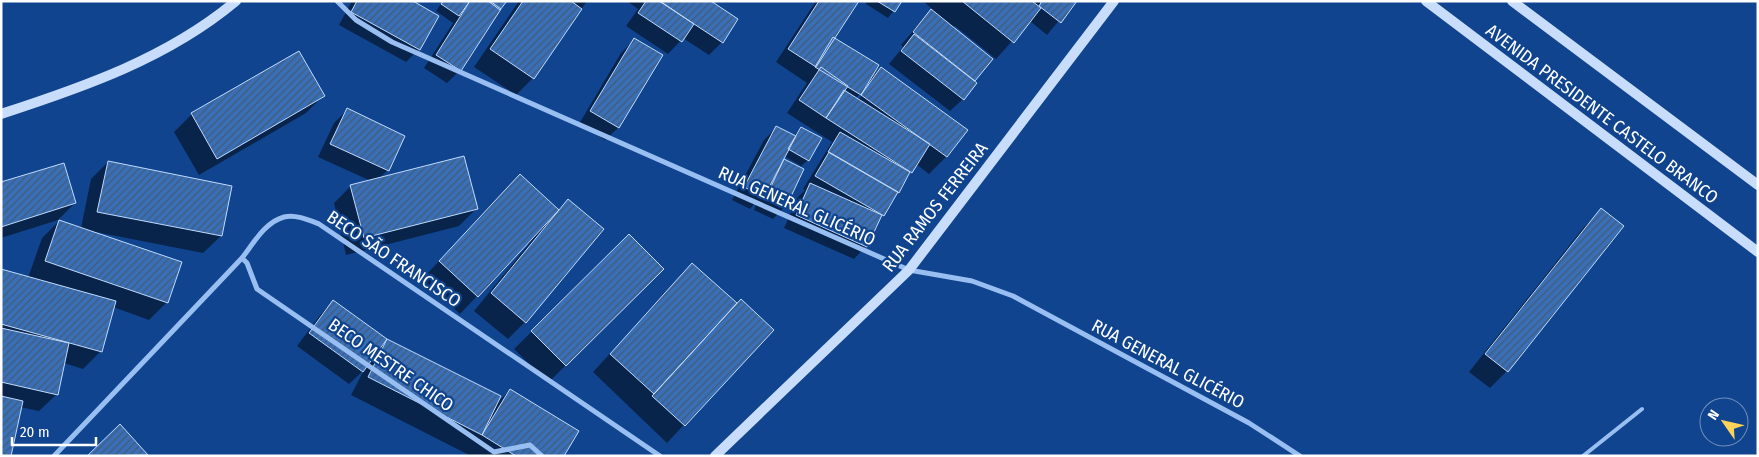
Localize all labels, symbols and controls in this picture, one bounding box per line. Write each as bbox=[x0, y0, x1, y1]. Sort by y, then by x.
street label: AVENIDA PRESIDENTE CASTELO BRANCO bbox=[1482, 19, 1722, 209]
street label: RUA RAMOS FERREIRA bbox=[878, 137, 993, 276]
street label: RUA GENERAL GLICÉRIO bbox=[715, 161, 879, 251]
street label: BECO SÃO FRANCISCO bbox=[323, 206, 465, 312]
street label: BECO MESTRE CHICO bbox=[324, 314, 458, 416]
street label: RUA GENERAL GLICÉRIO bbox=[1088, 314, 1249, 414]
north arrow bbox=[1699, 397, 1749, 447]
text: N bbox=[1704, 407, 1723, 423]
scale bar bbox=[12, 414, 96, 446]
text: 20 m bbox=[20, 423, 50, 441]

